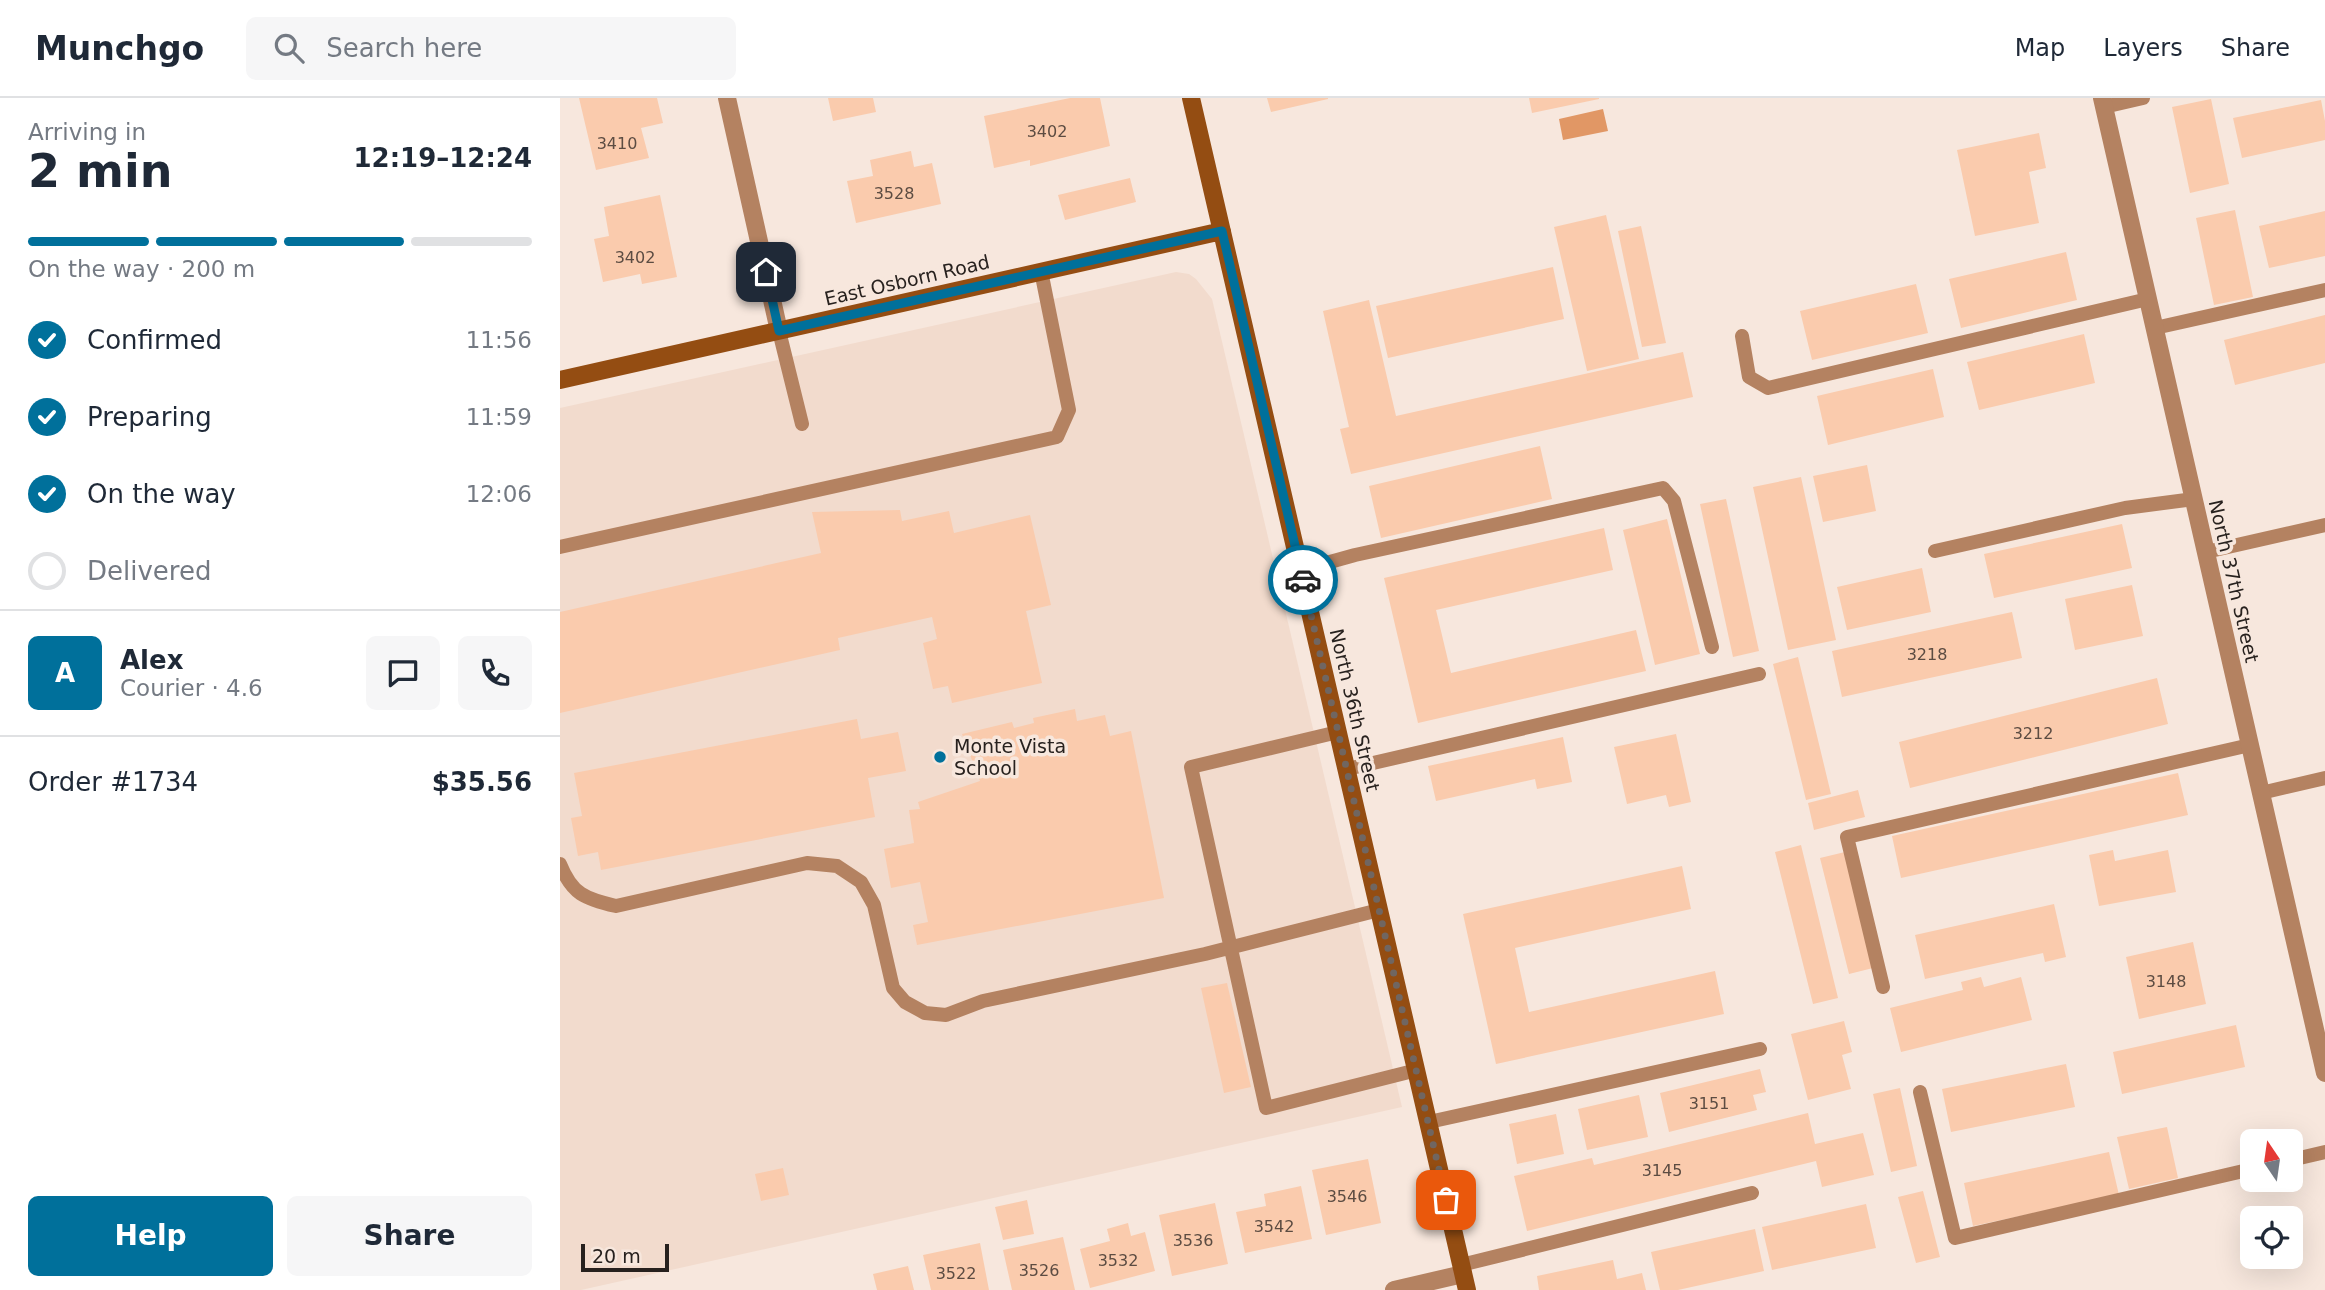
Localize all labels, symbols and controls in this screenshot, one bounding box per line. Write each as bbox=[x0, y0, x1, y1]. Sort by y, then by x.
search box bbox=[246, 17, 736, 80]
text: Munchgo bbox=[35, 29, 204, 68]
icon: search bbox=[270, 29, 308, 67]
text: Search here bbox=[326, 33, 482, 63]
text: Map bbox=[2015, 34, 2065, 62]
text: Layers bbox=[2103, 34, 2183, 62]
text: Share bbox=[2221, 34, 2290, 62]
text: Arriving in bbox=[28, 119, 146, 145]
house number: 3402 bbox=[1027, 122, 1067, 141]
house number: 3410 bbox=[597, 134, 637, 153]
text: 12:19–12:24 bbox=[353, 143, 532, 173]
text: 2 min bbox=[28, 144, 172, 198]
house number: 3528 bbox=[874, 184, 914, 203]
pin bbox=[736, 242, 796, 302]
house number: 3402 bbox=[615, 248, 655, 267]
street label: East Osborn Road bbox=[822, 250, 992, 310]
icon: home bbox=[747, 253, 785, 291]
text: On the way · 200 m bbox=[28, 256, 255, 282]
icon: check bbox=[28, 321, 66, 359]
text: Confirmed bbox=[87, 325, 222, 355]
text: 11:56 bbox=[466, 327, 532, 353]
icon: check bbox=[28, 398, 66, 436]
text: Preparing bbox=[87, 402, 212, 432]
text: 11:59 bbox=[466, 404, 532, 430]
icon: check bbox=[28, 475, 66, 513]
text: On the way bbox=[87, 479, 236, 509]
text: 12:06 bbox=[466, 481, 532, 507]
street label: North 37th Street bbox=[2205, 497, 2263, 665]
courier bbox=[1268, 545, 1338, 615]
text: Delivered bbox=[87, 556, 211, 586]
icon: car bbox=[1284, 561, 1322, 599]
street label: North 36th Street bbox=[1326, 626, 1384, 794]
button: chat bbox=[366, 636, 440, 710]
button: phone bbox=[458, 636, 532, 710]
text: Alex bbox=[120, 645, 183, 675]
house number: 3218 bbox=[1907, 645, 1947, 664]
text: A bbox=[55, 658, 75, 688]
text: Courier · 4.6 bbox=[120, 675, 263, 701]
house number: 3212 bbox=[2013, 724, 2053, 743]
place label: Monte Vista School bbox=[954, 735, 1066, 779]
marker: Monte Vista School bbox=[932, 749, 948, 765]
text: Order #1734 bbox=[28, 767, 198, 797]
text: $35.56 bbox=[432, 767, 532, 797]
house number: 3148 bbox=[2146, 972, 2186, 991]
house number: 3151 bbox=[1689, 1094, 1729, 1113]
north arrow bbox=[2240, 1129, 2303, 1192]
map controls bbox=[2240, 1129, 2303, 1269]
house number: 3145 bbox=[1642, 1161, 1682, 1180]
pin bbox=[1416, 1170, 1476, 1230]
icon: bag bbox=[1427, 1181, 1465, 1219]
house number: 3546 bbox=[1327, 1187, 1367, 1206]
button: Help bbox=[28, 1196, 273, 1276]
button: Share bbox=[287, 1196, 532, 1276]
button: locate bbox=[2240, 1206, 2303, 1269]
house number: 3542 bbox=[1254, 1217, 1294, 1236]
house number: 3536 bbox=[1173, 1231, 1213, 1250]
scale bar bbox=[581, 1241, 668, 1273]
text: 20 m bbox=[592, 1245, 641, 1267]
house number: 3532 bbox=[1098, 1251, 1138, 1270]
house number: 3526 bbox=[1019, 1261, 1059, 1280]
house number: 3522 bbox=[936, 1264, 976, 1283]

